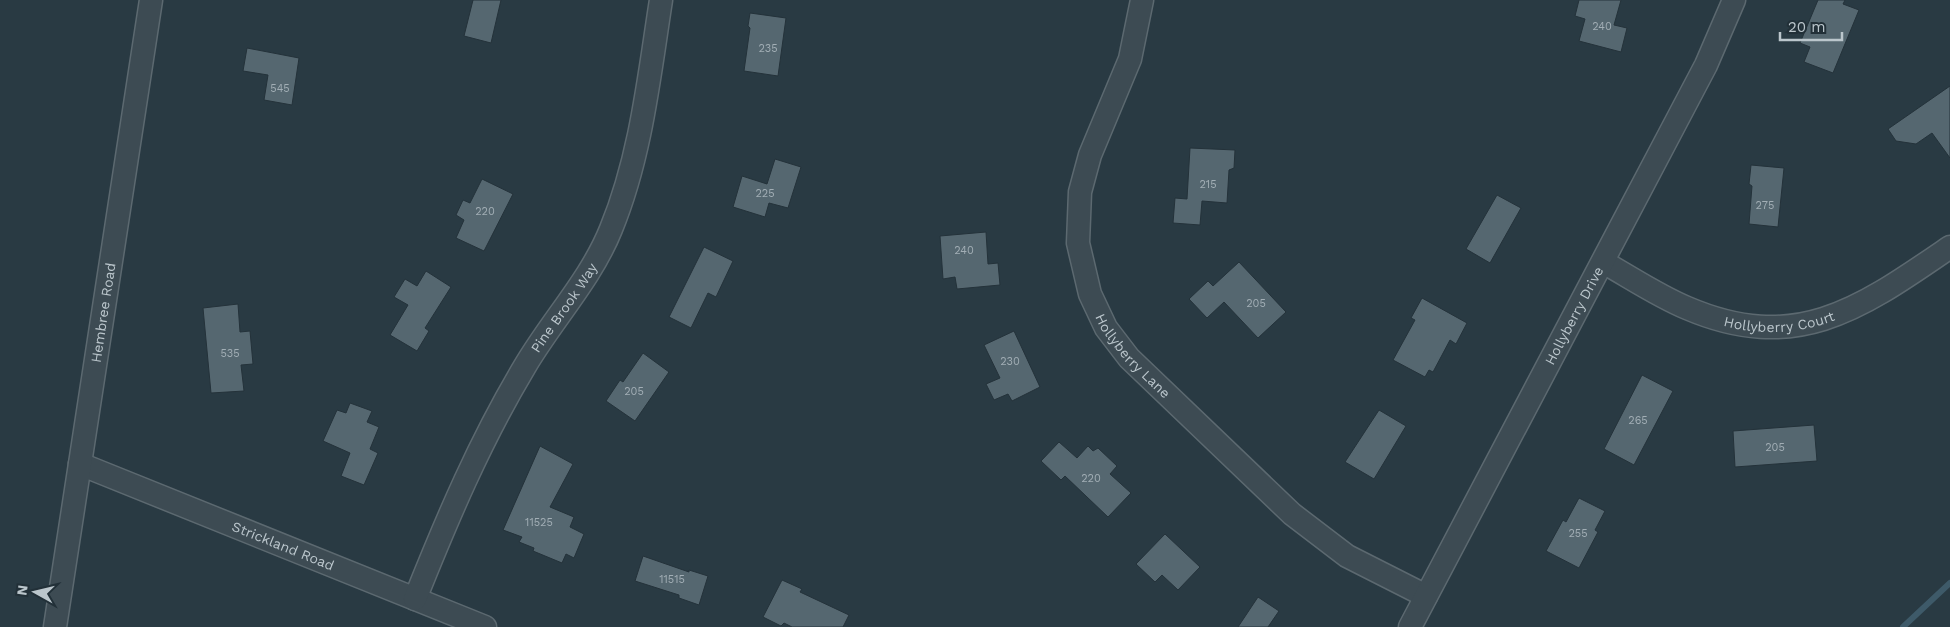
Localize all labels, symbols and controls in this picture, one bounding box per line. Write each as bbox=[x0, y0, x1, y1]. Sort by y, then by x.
scale bar bbox=[1780, 10, 1842, 42]
text: 20 m bbox=[1788, 18, 1826, 36]
house number: 240 bbox=[1592, 20, 1612, 33]
house number: 235 bbox=[758, 42, 778, 55]
house number: 545 bbox=[270, 82, 290, 95]
house number: 215 bbox=[1199, 178, 1217, 191]
house number: 225 bbox=[755, 187, 775, 200]
house number: 275 bbox=[1756, 199, 1774, 212]
house number: 220 bbox=[475, 205, 495, 218]
house number: 240 bbox=[954, 244, 974, 257]
street label: Pine Brook Way bbox=[528, 260, 601, 355]
street label: Hembree Road bbox=[88, 262, 119, 364]
street label: Hollyberry Drive bbox=[1542, 264, 1606, 367]
house number: 205 bbox=[1246, 297, 1266, 310]
street label: Hollyberry Court bbox=[1722, 308, 1837, 335]
street label: Hollyberry Lane bbox=[1092, 311, 1174, 401]
house number: 535 bbox=[220, 347, 240, 360]
house number: 230 bbox=[1000, 355, 1020, 368]
house number: 205 bbox=[624, 385, 644, 398]
house number: 265 bbox=[1628, 414, 1648, 427]
house number: 205 bbox=[1765, 441, 1785, 454]
house number: 220 bbox=[1081, 472, 1101, 485]
house number: 11525 bbox=[525, 516, 553, 529]
street label: Strickland Road bbox=[230, 518, 337, 573]
house number: 255 bbox=[1568, 527, 1588, 540]
north arrow bbox=[10, 567, 60, 617]
house number: 11515 bbox=[659, 573, 685, 586]
text: N bbox=[13, 584, 31, 596]

